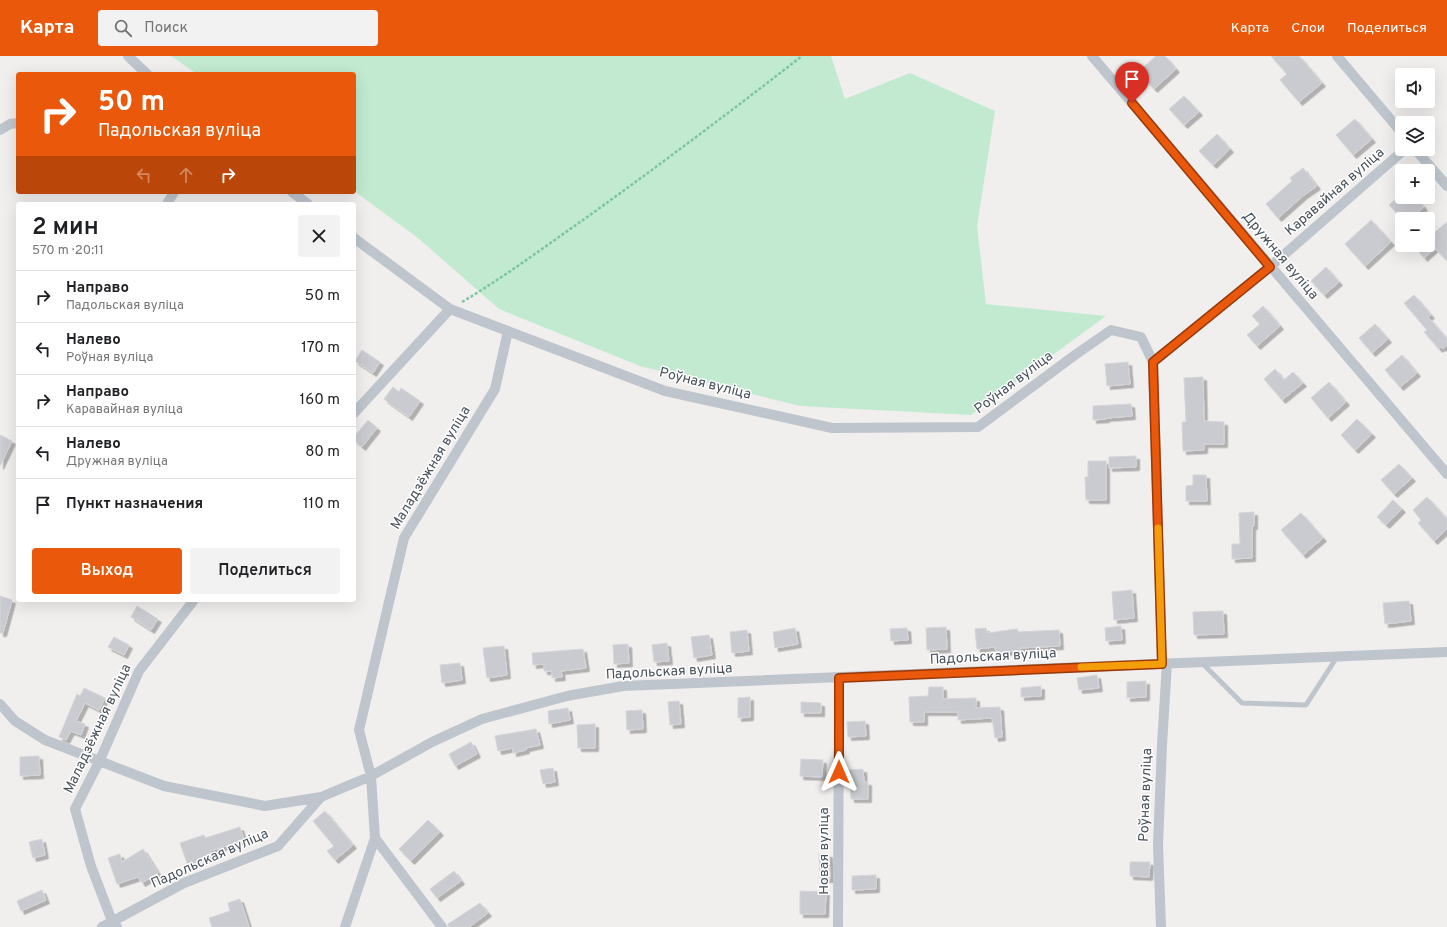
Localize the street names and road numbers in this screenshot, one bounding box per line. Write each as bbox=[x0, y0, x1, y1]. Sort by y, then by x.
street label: Каравайная вуліца bbox=[1282, 144, 1388, 240]
street label: Дружная вуліца bbox=[1238, 209, 1322, 303]
street label: Роўная вуліца bbox=[971, 348, 1057, 418]
street label: Роўная вуліца bbox=[657, 364, 753, 404]
street label: Маладзёжная вуліца bbox=[387, 403, 475, 533]
street label: Падольская вуліца bbox=[929, 645, 1057, 669]
street label: Падольская вуліца bbox=[605, 660, 733, 684]
street label: Маладзёжная вуліца bbox=[61, 662, 135, 796]
street label: Роўная вуліца bbox=[1136, 748, 1156, 842]
street label: Новая вуліца bbox=[816, 807, 833, 895]
street label: Падольская вуліца bbox=[149, 825, 271, 893]

